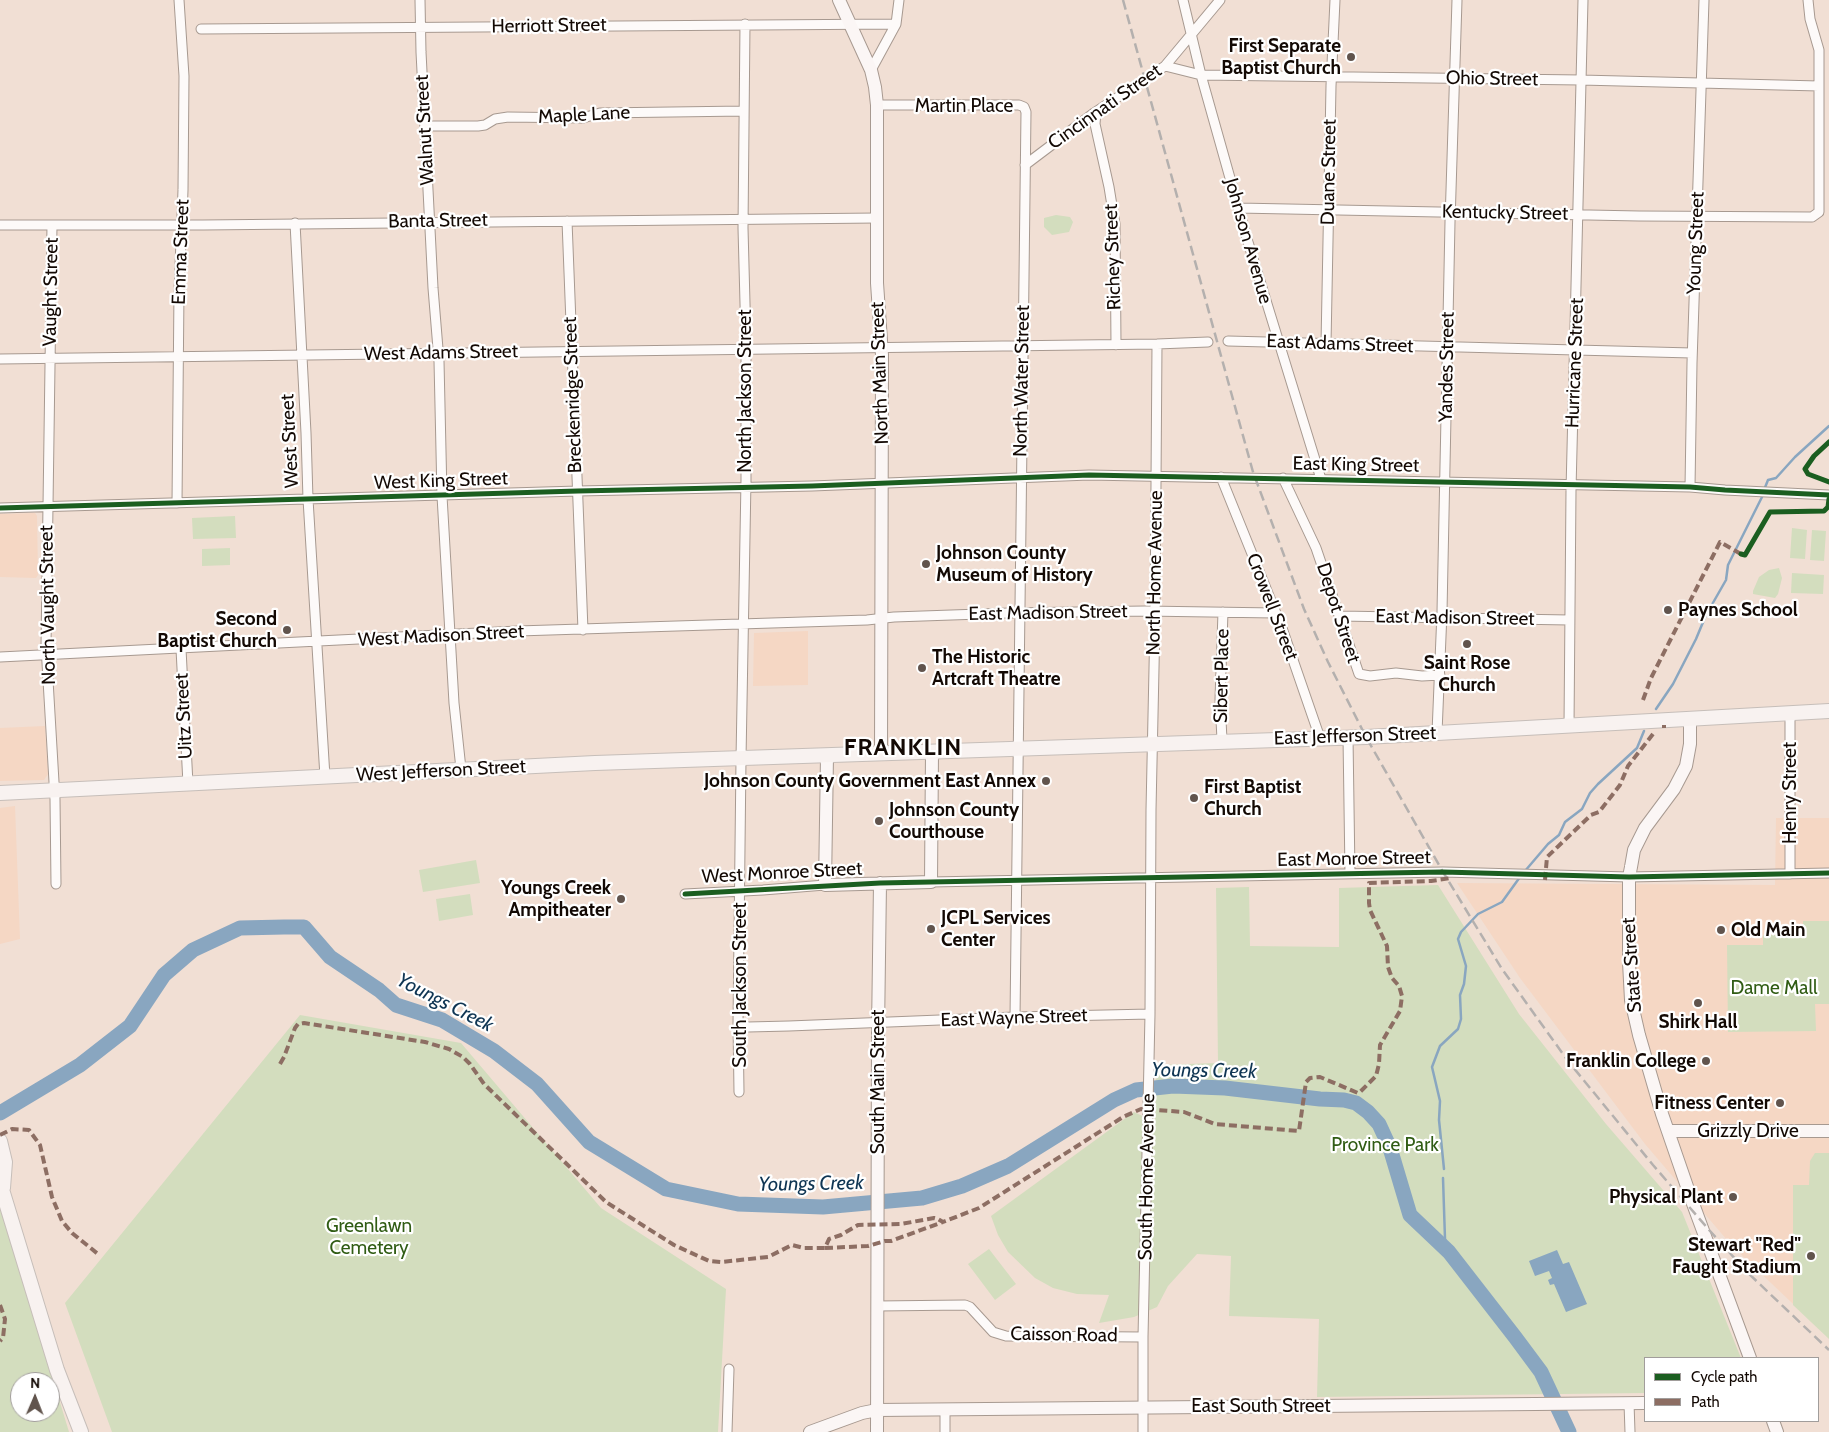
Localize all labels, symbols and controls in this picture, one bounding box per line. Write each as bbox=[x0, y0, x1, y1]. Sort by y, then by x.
street label: Herriott Street bbox=[491, 14, 607, 38]
place label: First Separate Baptist Church bbox=[1221, 35, 1341, 79]
marker: First Separate Baptist Church bbox=[1345, 51, 1357, 63]
street label: Cincinnati Street bbox=[1044, 59, 1166, 155]
street label: Ohio Street bbox=[1446, 67, 1538, 91]
street label: Walnut Street bbox=[411, 74, 439, 186]
street label: Martin Place bbox=[915, 95, 1013, 117]
street label: Maple Lane bbox=[537, 101, 631, 129]
street label: Duane Street bbox=[1317, 119, 1341, 225]
street label: Johnson Avenue bbox=[1219, 176, 1277, 306]
street label: Young Street bbox=[1683, 191, 1709, 295]
street label: Emma Street bbox=[168, 199, 194, 305]
street label: Kentucky Street bbox=[1442, 200, 1568, 226]
street label: Richey Street bbox=[1100, 203, 1126, 311]
street label: Banta Street bbox=[388, 209, 488, 233]
street label: Vaught Street bbox=[39, 237, 63, 347]
street label: Hurricane Street bbox=[1561, 297, 1589, 429]
street label: North Main Street bbox=[866, 301, 894, 445]
street label: North Water Street bbox=[1009, 305, 1035, 457]
street label: North Jackson Street bbox=[734, 309, 756, 473]
street label: Yandes Street bbox=[1435, 312, 1459, 422]
street label: Breckenridge Street bbox=[559, 316, 587, 474]
street label: East Adams Street bbox=[1266, 330, 1414, 358]
street label: West Adams Street bbox=[364, 340, 518, 366]
street label: West Street bbox=[276, 393, 304, 489]
street label: East King Street bbox=[1293, 452, 1419, 478]
street label: West King Street bbox=[374, 467, 508, 495]
street label: North Home Avenue bbox=[1142, 490, 1168, 656]
street label: North Vaught Street bbox=[35, 525, 61, 685]
place label: Johnson County Museum of History bbox=[936, 542, 1093, 586]
street label: Crowell Street bbox=[1241, 550, 1303, 664]
marker: Johnson County Museum of History bbox=[920, 558, 932, 570]
street label: Depot Street bbox=[1311, 560, 1365, 666]
place label: Paynes School bbox=[1678, 599, 1798, 621]
street label: East Madison Street bbox=[968, 600, 1128, 626]
marker: Paynes School bbox=[1662, 604, 1674, 616]
street label: East Madison Street bbox=[1375, 605, 1535, 631]
place label: Second Baptist Church bbox=[157, 608, 277, 652]
street label: West Madison Street bbox=[357, 620, 525, 652]
marker: Second Baptist Church bbox=[281, 624, 293, 636]
street label: Sibert Place bbox=[1210, 629, 1234, 723]
marker: Saint Rose Church bbox=[1461, 638, 1473, 650]
place label: The Historic Artcraft Theatre bbox=[932, 646, 1061, 690]
place label: Saint Rose Church bbox=[1424, 652, 1510, 696]
marker: The Historic Artcraft Theatre bbox=[916, 662, 928, 674]
street label: Uitz Street bbox=[170, 672, 198, 760]
street label: East Jefferson Street bbox=[1273, 722, 1437, 750]
district label: FRANKLIN bbox=[843, 734, 963, 762]
street label: Henry Street bbox=[1779, 742, 1801, 844]
street label: West Jefferson Street bbox=[356, 755, 526, 787]
place label: Johnson County Government East Annex bbox=[704, 770, 1036, 792]
marker: Johnson County Government East Annex bbox=[1040, 775, 1052, 787]
place label: First Baptist Church bbox=[1204, 776, 1301, 820]
marker: First Baptist Church bbox=[1188, 792, 1200, 804]
place label: Johnson County Courthouse bbox=[889, 799, 1019, 843]
marker: Johnson County Courthouse bbox=[873, 815, 885, 827]
street label: East Monroe Street bbox=[1277, 846, 1431, 872]
street label: West Monroe Street bbox=[701, 857, 863, 889]
place label: Youngs Creek Ampitheater bbox=[501, 877, 611, 921]
marker: Youngs Creek Ampitheater bbox=[615, 893, 627, 905]
street label: South Jackson Street bbox=[729, 902, 751, 1068]
place label: JCPL Services Center bbox=[941, 907, 1050, 951]
street label: State Street bbox=[1617, 917, 1647, 1013]
place label: Old Main bbox=[1731, 919, 1806, 941]
marker: JCPL Services Center bbox=[925, 923, 937, 935]
marker: Old Main bbox=[1715, 924, 1727, 936]
water label: Youngs Creek bbox=[393, 968, 497, 1038]
park label: Dame Mall bbox=[1731, 977, 1817, 999]
marker: Shirk Hall bbox=[1692, 997, 1704, 1009]
street label: East Wayne Street bbox=[940, 1004, 1088, 1032]
street label: South Main Street bbox=[867, 1010, 889, 1154]
place label: Shirk Hall bbox=[1659, 1011, 1737, 1033]
place label: Franklin College bbox=[1566, 1050, 1696, 1072]
marker: Franklin College bbox=[1700, 1055, 1712, 1067]
water label: Youngs Creek bbox=[1151, 1058, 1257, 1084]
place label: Fitness Center bbox=[1654, 1092, 1770, 1114]
street label: South Home Avenue bbox=[1134, 1093, 1160, 1261]
marker: Fitness Center bbox=[1774, 1097, 1786, 1109]
street label: Grizzly Drive bbox=[1697, 1120, 1799, 1142]
park label: Province Park bbox=[1331, 1134, 1439, 1156]
water label: Youngs Creek bbox=[758, 1171, 864, 1197]
place label: Physical Plant bbox=[1609, 1186, 1723, 1208]
marker: Physical Plant bbox=[1727, 1191, 1739, 1203]
park label: Greenlawn Cemetery bbox=[326, 1215, 412, 1259]
place label: Stewart "Red" Faught Stadium bbox=[1672, 1234, 1801, 1278]
marker: Stewart "Red" Faught Stadium bbox=[1805, 1250, 1817, 1262]
street label: Caisson Road bbox=[1010, 1323, 1118, 1347]
legend bbox=[1644, 1357, 1819, 1422]
text: Cycle path bbox=[1691, 1368, 1757, 1386]
north arrow bbox=[10, 1372, 60, 1422]
text: N bbox=[30, 1374, 40, 1392]
text: Path bbox=[1691, 1393, 1720, 1411]
street label: East South Street bbox=[1191, 1395, 1331, 1417]

